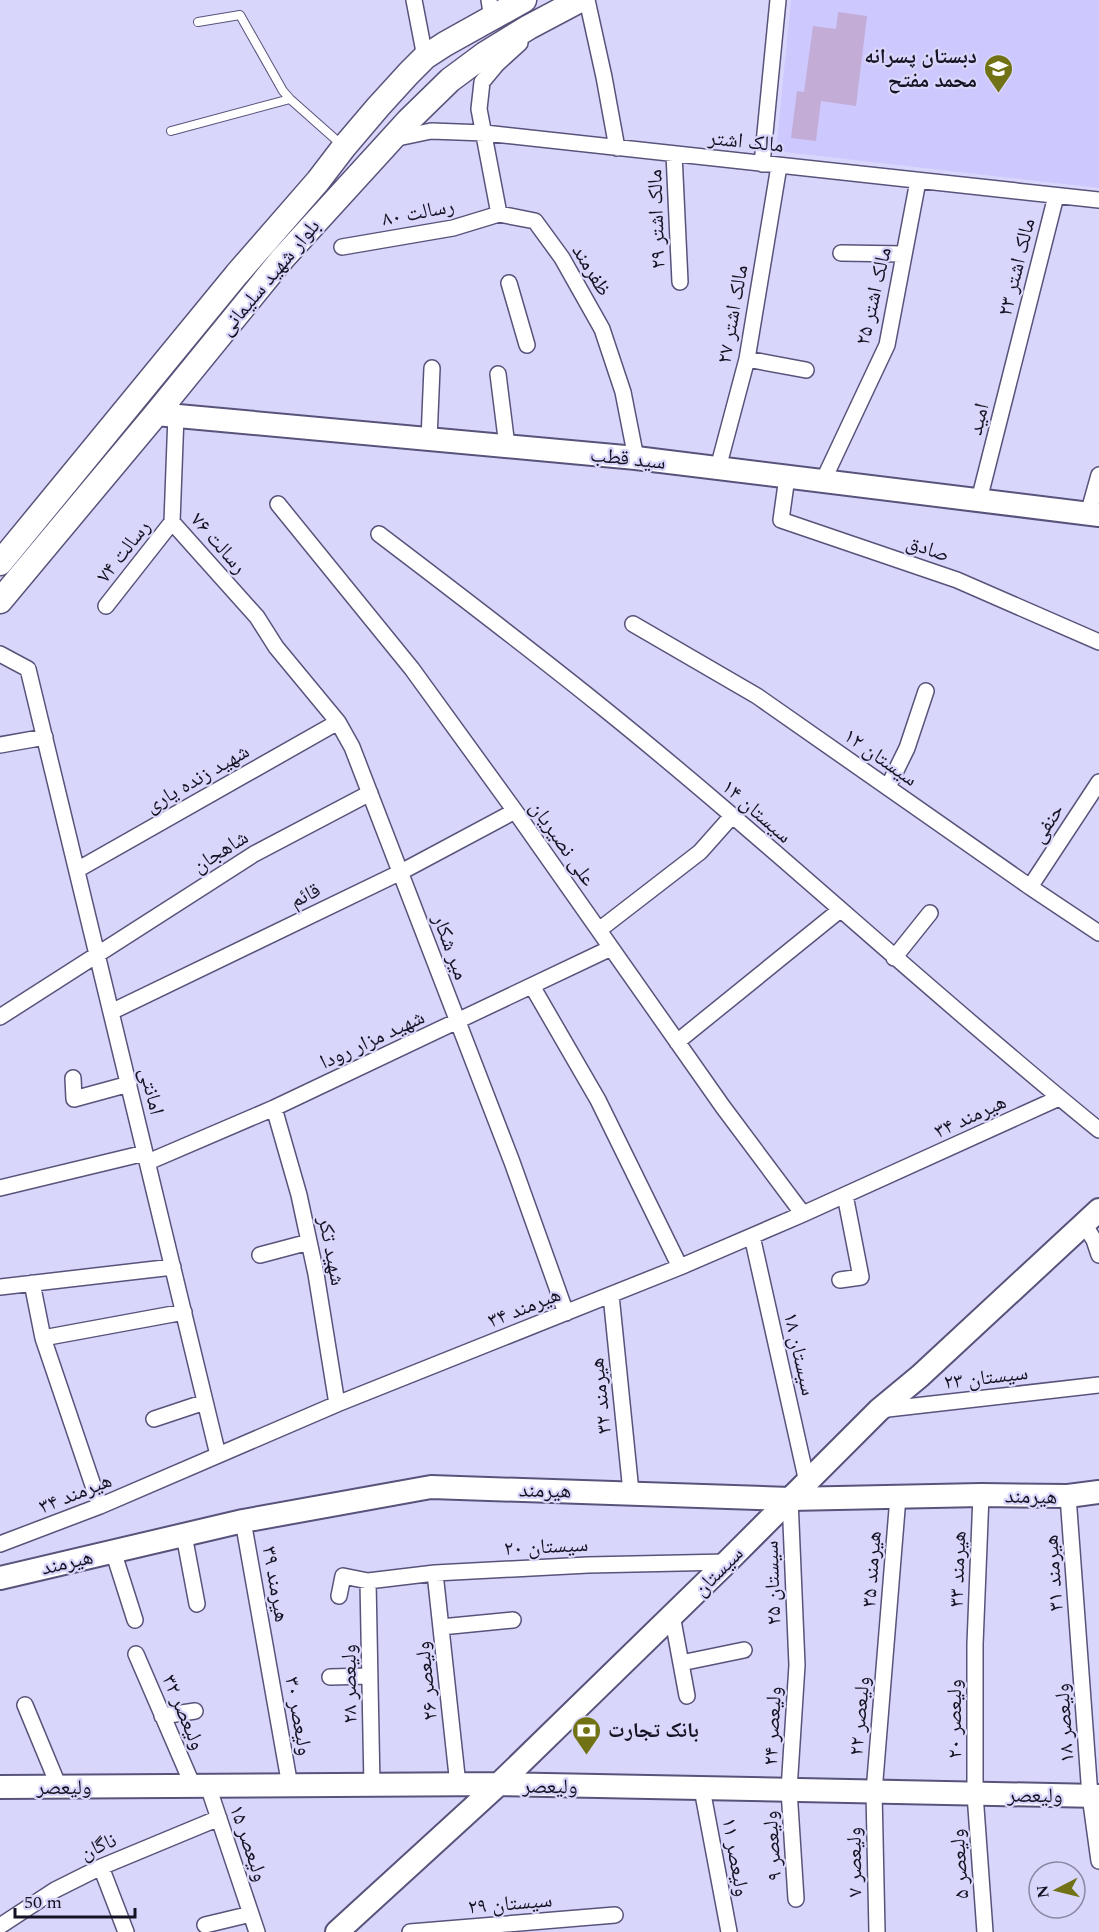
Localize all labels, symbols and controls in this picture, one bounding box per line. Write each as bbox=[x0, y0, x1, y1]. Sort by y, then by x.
place label: دبستان پسرانه محمد مفتح bbox=[864, 41, 977, 97]
school or university icon: دبستان پسرانه محمد مفتح bbox=[982, 52, 1014, 94]
street label: مالک اشتر bbox=[706, 122, 785, 162]
street label: مالک اشتر ۲۹ bbox=[639, 169, 675, 269]
street label: رسالت ۸۰ bbox=[379, 190, 457, 236]
street label: بلوار شهید سلیمانی bbox=[211, 212, 328, 343]
street label: مالک اشتر ۲۳ bbox=[989, 215, 1045, 320]
street label: ظفرمند bbox=[563, 238, 619, 303]
street label: مالک اشتر ۲۵ bbox=[847, 244, 901, 348]
street label: مالک اشتر ۲۷ bbox=[709, 262, 757, 366]
street label: امید bbox=[960, 400, 998, 439]
street label: سید قطب bbox=[589, 439, 667, 479]
street label: رسالت ۷۶ bbox=[182, 506, 254, 582]
street label: رسالت ۷۴ bbox=[89, 513, 159, 590]
street label: صادق bbox=[902, 527, 954, 571]
street label: سیستان ۱۲ bbox=[837, 720, 924, 795]
street label: شهید زنده یاری bbox=[139, 736, 256, 822]
street label: سیستان ۱۴ bbox=[714, 772, 799, 852]
street label: علی نصیریان bbox=[521, 794, 604, 893]
street label: حنفی bbox=[1023, 797, 1073, 850]
street label: شاهجان bbox=[186, 822, 255, 882]
street label: قائم bbox=[284, 875, 326, 917]
street label: میر شکار bbox=[423, 909, 477, 985]
street label: شهید مزار رودا bbox=[315, 1002, 430, 1078]
street label: امانتی bbox=[130, 1064, 172, 1118]
street label: هیرمند ۳۴ bbox=[929, 1086, 1012, 1148]
street label: شهید تکر bbox=[308, 1213, 353, 1289]
street label: هیرمند ۳۴ bbox=[483, 1279, 566, 1337]
street label: سیستان ۱۸ bbox=[774, 1309, 824, 1399]
street label: هیرمند ۳۲ bbox=[581, 1356, 621, 1436]
street label: سیستان ۲۳ bbox=[942, 1357, 1030, 1399]
street label: هیرمند ۳۴ bbox=[34, 1465, 117, 1523]
street label: هیرمند bbox=[519, 1475, 571, 1507]
street label: هیرمند bbox=[1005, 1481, 1057, 1513]
street label: سیستان ۲۰ bbox=[503, 1529, 589, 1565]
street label: هیرمند ۳۵ bbox=[853, 1530, 891, 1608]
street label: هیرمند ۳۳ bbox=[941, 1530, 975, 1608]
street label: هیرمند ۳۱ bbox=[1035, 1534, 1073, 1612]
street label: سیستان bbox=[686, 1539, 751, 1604]
street label: سیستان ۲۵ bbox=[756, 1540, 790, 1626]
street label: هیرمند bbox=[38, 1541, 96, 1584]
street label: هیرمند ۳۹ bbox=[253, 1544, 297, 1625]
street label: ولیعصر ۲۶ bbox=[407, 1640, 447, 1722]
street label: ولیعصر ۲۸ bbox=[333, 1644, 367, 1724]
street label: ولیعصر ۳۲ bbox=[153, 1670, 213, 1755]
street label: ولیعصر ۳۰ bbox=[275, 1674, 321, 1758]
street label: ولیعصر ۲۲ bbox=[841, 1675, 879, 1757]
street label: ولیعصر ۲۰ bbox=[939, 1679, 971, 1759]
street label: ولیعصر ۱۸ bbox=[1046, 1682, 1084, 1764]
street label: ولیعصر ۲۴ bbox=[755, 1686, 791, 1767]
bank icon: بانک تجارت bbox=[571, 1714, 603, 1756]
place label: بانک تجارت bbox=[608, 1715, 699, 1747]
street label: ولیعصر bbox=[521, 1771, 578, 1803]
street label: ولیعصر bbox=[35, 1772, 92, 1804]
street label: ولیعصر bbox=[1006, 1780, 1063, 1812]
street label: ولیعصر ۱۵ bbox=[220, 1801, 276, 1886]
street label: ولیعصر ۹ bbox=[755, 1810, 791, 1882]
street label: ولیعصر ۱۱ bbox=[712, 1815, 758, 1899]
street label: ناگان bbox=[75, 1825, 122, 1869]
street label: ولیعصر ۷ bbox=[838, 1827, 872, 1897]
street label: ولیعصر ۵ bbox=[942, 1828, 978, 1900]
north arrow bbox=[1027, 1860, 1087, 1920]
scale bar bbox=[15, 1881, 135, 1919]
street label: سیستان ۲۹ bbox=[467, 1884, 554, 1924]
text: N bbox=[1030, 1884, 1056, 1900]
text: 50 m bbox=[24, 1889, 62, 1916]

